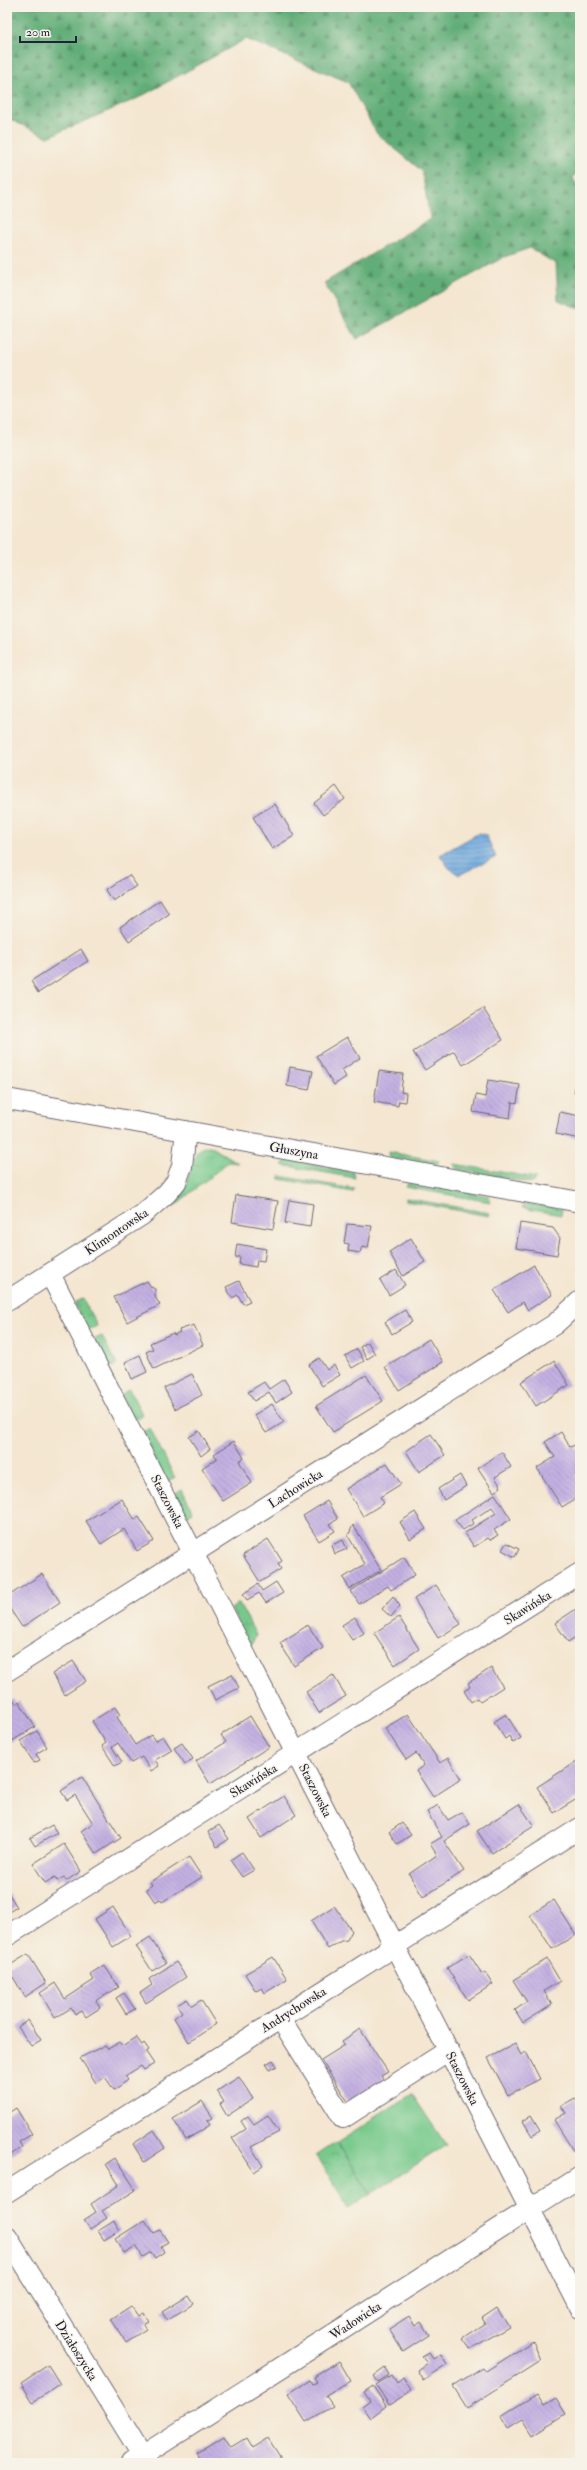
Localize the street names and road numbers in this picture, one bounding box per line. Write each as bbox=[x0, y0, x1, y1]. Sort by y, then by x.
street label: Głuszyna bbox=[268, 1139, 320, 1164]
street label: Klimontowska bbox=[82, 1204, 152, 1259]
street label: Lachowicka bbox=[265, 1466, 326, 1512]
street label: Staszowska bbox=[147, 1472, 188, 1531]
street label: Skawińska bbox=[501, 1587, 555, 1629]
street label: Skawińska bbox=[227, 1760, 281, 1802]
street label: Staszowska bbox=[295, 1761, 336, 1820]
street label: Andrychowska bbox=[257, 1983, 330, 2038]
street label: Staszowska bbox=[442, 2049, 483, 2108]
street label: Wadowicka bbox=[326, 2298, 385, 2344]
street label: Działoszycka bbox=[50, 2317, 101, 2385]

